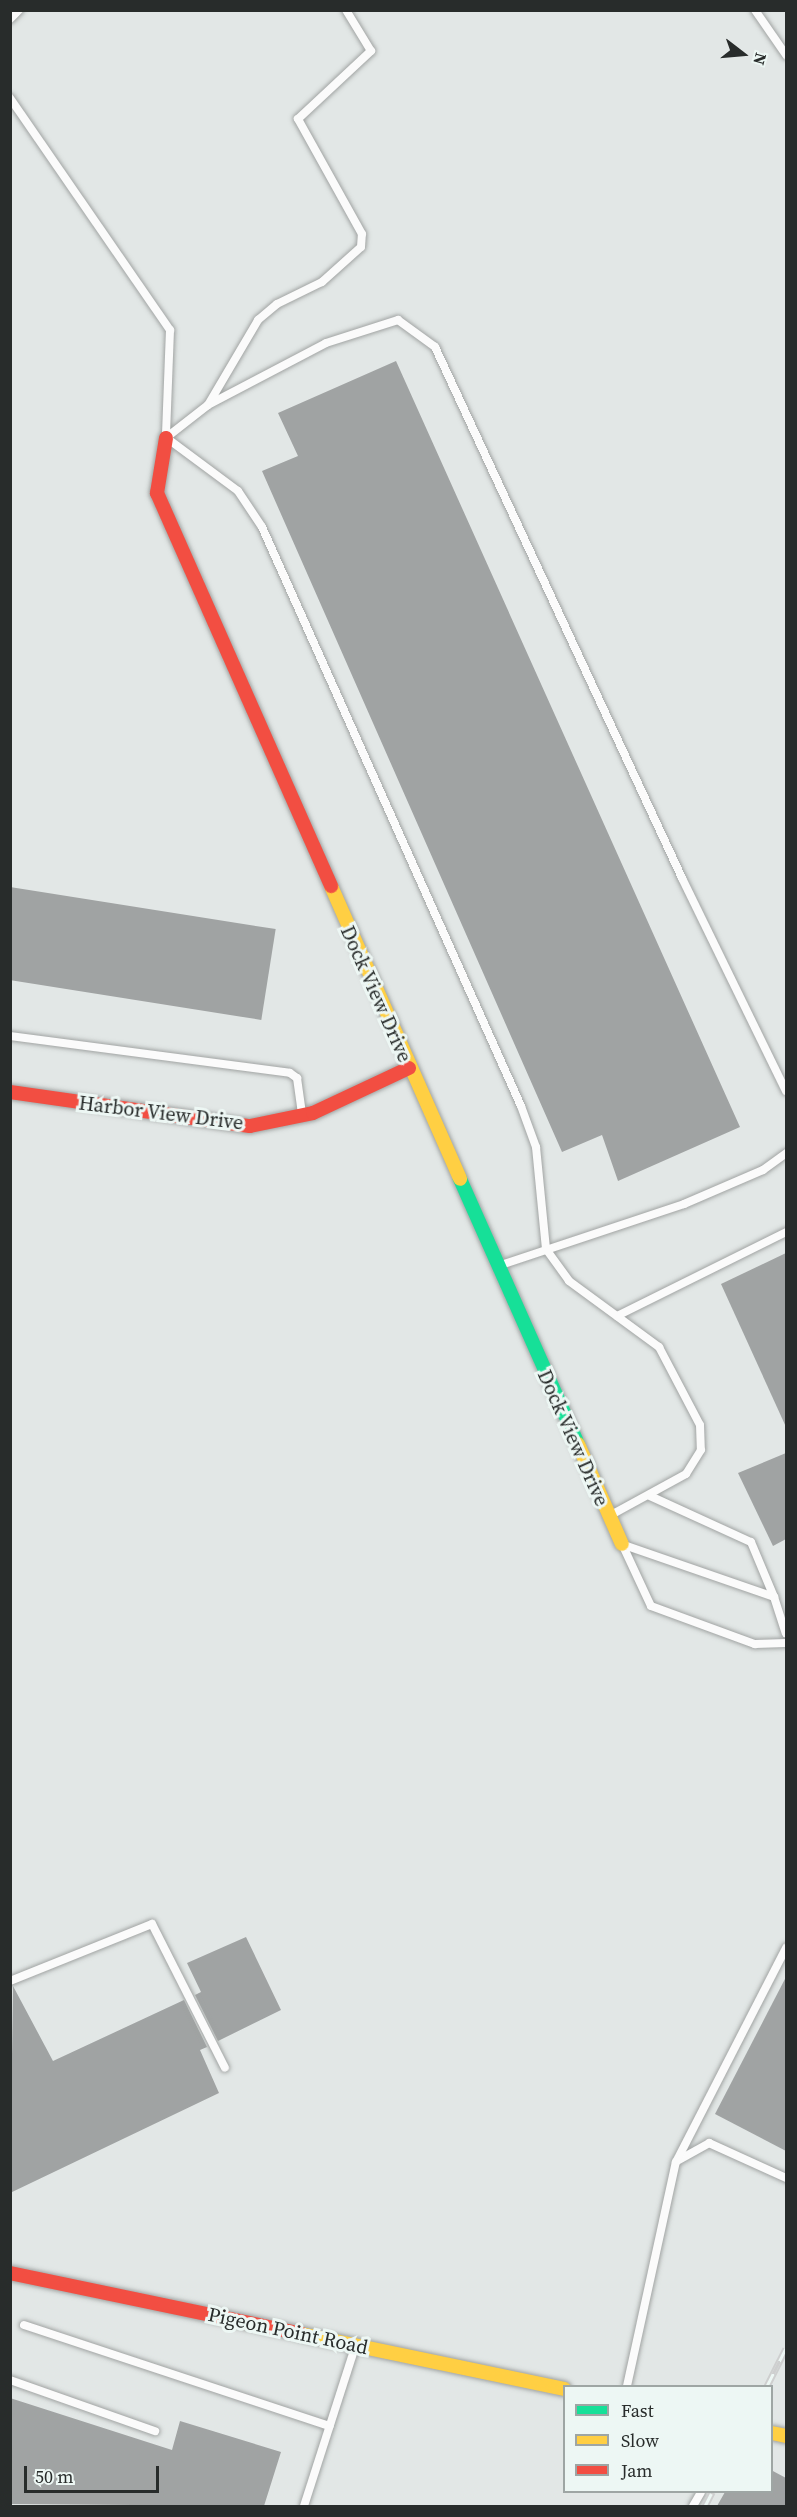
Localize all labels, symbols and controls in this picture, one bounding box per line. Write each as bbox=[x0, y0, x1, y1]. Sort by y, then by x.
north arrow bbox=[713, 24, 773, 84]
text: N bbox=[748, 50, 772, 68]
street label: Dock View Drive bbox=[335, 922, 417, 1066]
street label: Harbor View Drive bbox=[77, 1091, 245, 1135]
street label: Dock View Drive bbox=[532, 1366, 614, 1510]
street label: Pigeon Point Road bbox=[206, 2302, 370, 2360]
legend bbox=[563, 2385, 773, 2493]
text: Fast bbox=[621, 2398, 654, 2423]
text: Slow bbox=[621, 2428, 659, 2453]
scale bar bbox=[27, 2454, 162, 2492]
text: Jam bbox=[621, 2458, 653, 2483]
text: 50 m bbox=[35, 2464, 73, 2489]

